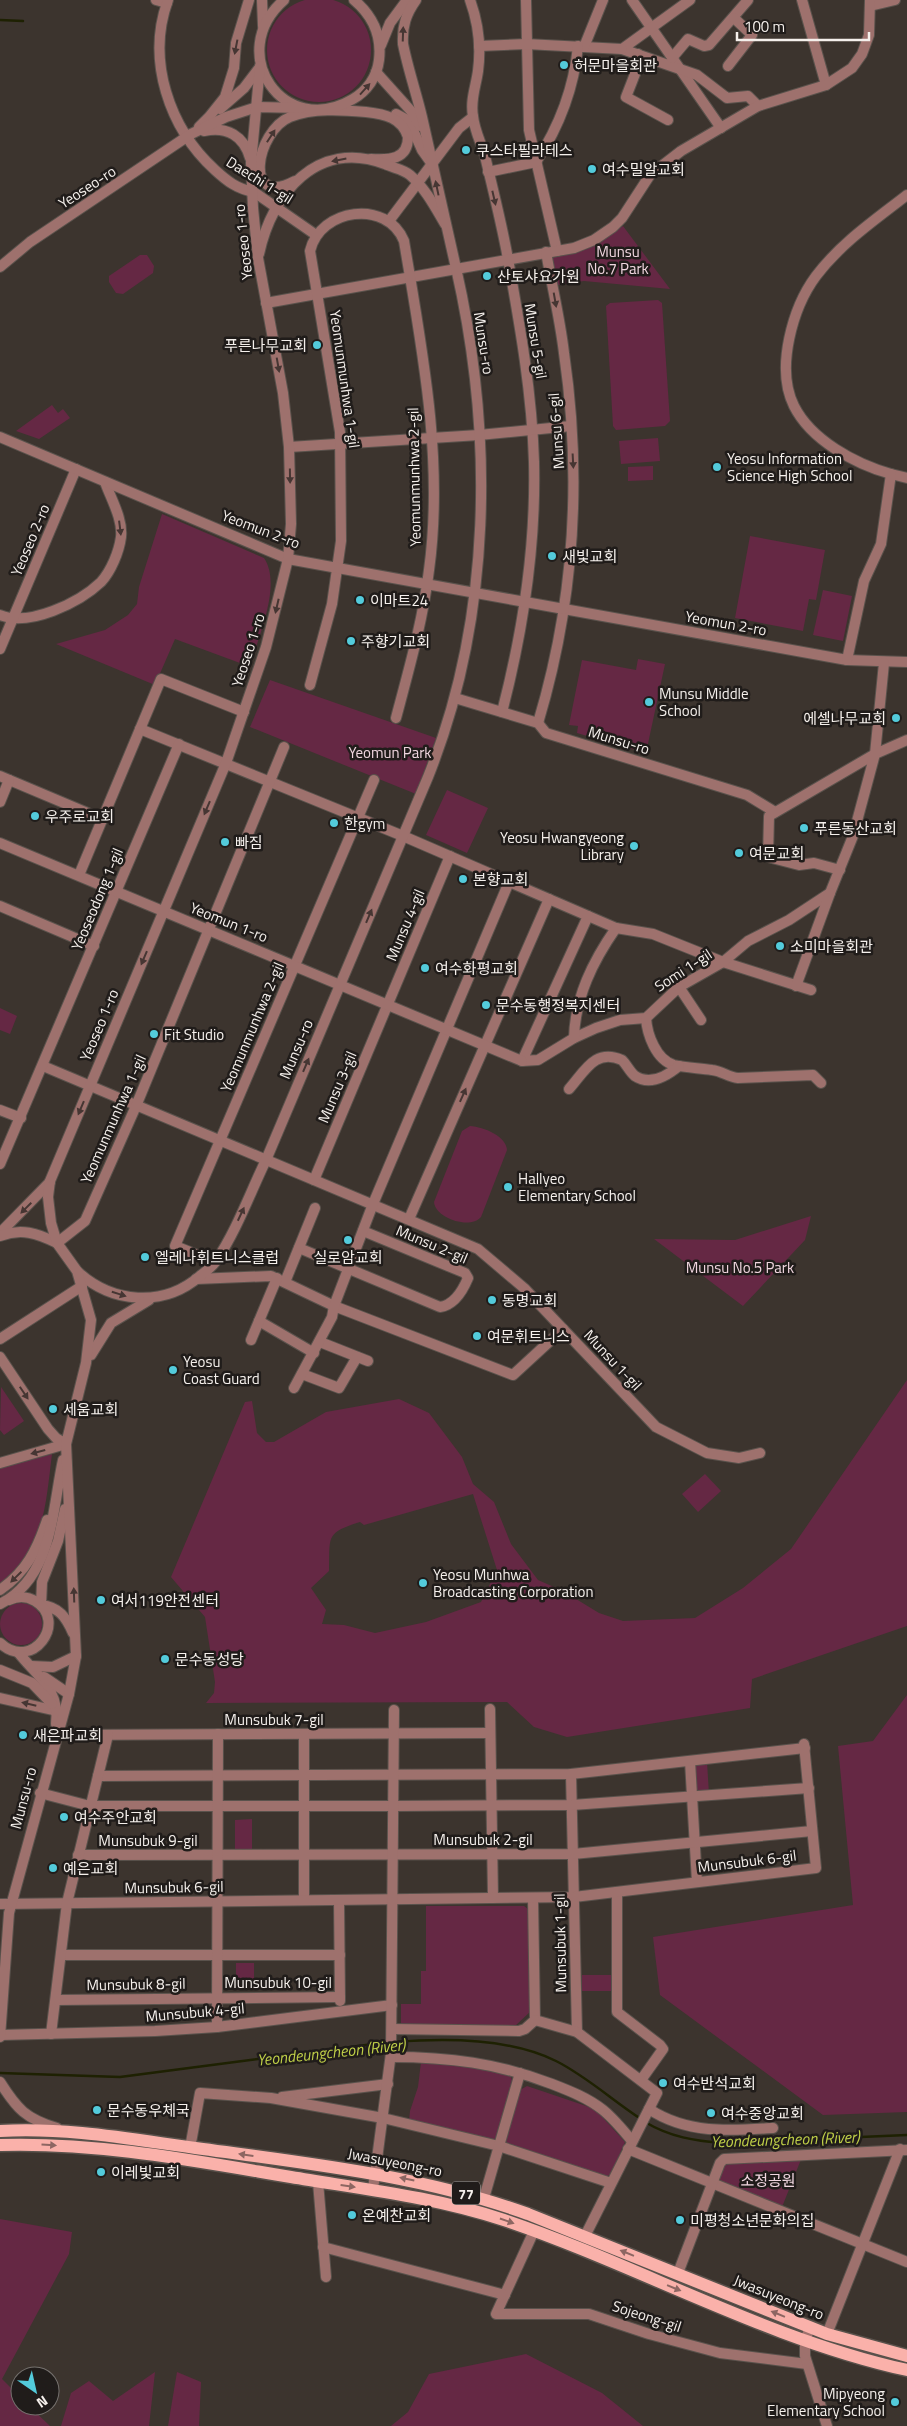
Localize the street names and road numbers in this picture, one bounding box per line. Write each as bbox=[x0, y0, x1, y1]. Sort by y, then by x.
street label: Daechi 1-gil bbox=[222, 150, 298, 210]
street label: Yeoseo-ro bbox=[54, 160, 120, 214]
street label: Yeoseo 1-ro bbox=[228, 203, 258, 281]
street label: Munsu 5-gil bbox=[519, 302, 553, 380]
street label: Yeomunmunhwa 1-gil bbox=[324, 308, 366, 450]
street label: Munsu-ro bbox=[468, 310, 500, 376]
street label: Munsu 6-gil bbox=[542, 392, 570, 470]
street label: Yeomunmunhwa 2-gil bbox=[401, 407, 427, 547]
street label: Yeoseo 2-ro bbox=[5, 500, 56, 580]
street label: Yeomun 2-ro bbox=[218, 504, 304, 555]
street label: Yeomun 2-ro bbox=[683, 605, 769, 641]
street label: Yeoseo 1-ro bbox=[225, 610, 271, 690]
street label: Munsu-ro bbox=[585, 720, 653, 760]
street label: Yeoseodong 1-gil bbox=[65, 844, 129, 954]
street label: Munsu 4-gil bbox=[380, 885, 430, 965]
street label: Yeomun 1-ro bbox=[187, 896, 272, 948]
street label: Somi 1-gil bbox=[650, 943, 716, 997]
street label: Yeomunmunhwa 2-gil bbox=[214, 958, 290, 1096]
street label: Yeoseo 1-ro bbox=[74, 985, 125, 1065]
street label: Munsu-ro bbox=[273, 1015, 319, 1083]
street label: Munsu 3-gil bbox=[312, 1047, 362, 1127]
street label: Yeomunmunhwa 1-gil bbox=[74, 1051, 152, 1187]
street label: Munsu 2-gil bbox=[392, 1219, 472, 1269]
street label: Munsu 1-gil bbox=[579, 1324, 647, 1396]
street label: Munsubuk 7-gil bbox=[224, 1708, 324, 1731]
street label: Munsu-ro bbox=[4, 1764, 42, 1831]
street label: Munsubuk 2-gil bbox=[433, 1828, 533, 1851]
street label: Munsubuk 9-gil bbox=[98, 1829, 198, 1852]
street label: Munsubuk 6-gil bbox=[696, 1844, 798, 1878]
street label: Munsubuk 6-gil bbox=[124, 1875, 224, 1899]
street label: Munsubuk 1-gil bbox=[548, 1893, 572, 1993]
street label: Munsubuk 10-gil bbox=[224, 1971, 332, 1994]
street label: Munsubuk 8-gil bbox=[86, 1972, 186, 1996]
street label: Munsubuk 4-gil bbox=[145, 1996, 245, 2028]
street label: Jwasuyeong-ro bbox=[346, 2142, 444, 2182]
road number: 77 bbox=[452, 2182, 480, 2204]
street label: Jwasuyeong-ro bbox=[730, 2268, 828, 2326]
street label: Sojeong-gil bbox=[609, 2294, 685, 2338]

